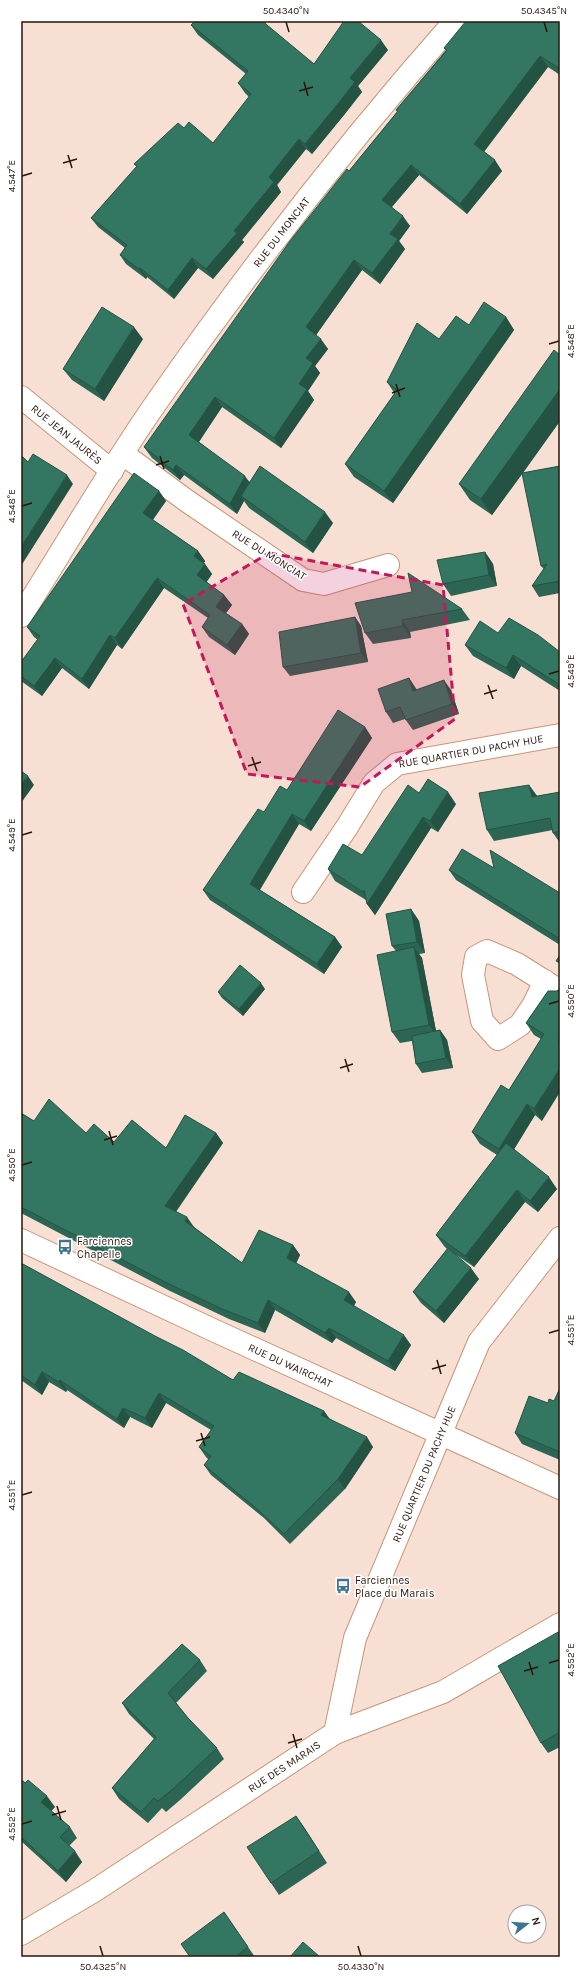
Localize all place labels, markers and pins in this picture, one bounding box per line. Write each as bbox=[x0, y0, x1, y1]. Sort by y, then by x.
place label: Farciennes Chapelle bbox=[77, 1235, 132, 1261]
bus stop icon: Farciennes Chapelle bbox=[56, 1238, 74, 1256]
place label: Farciennes Place du Marais bbox=[355, 1574, 435, 1600]
bus stop icon: Farciennes Place du Marais bbox=[334, 1577, 352, 1595]

